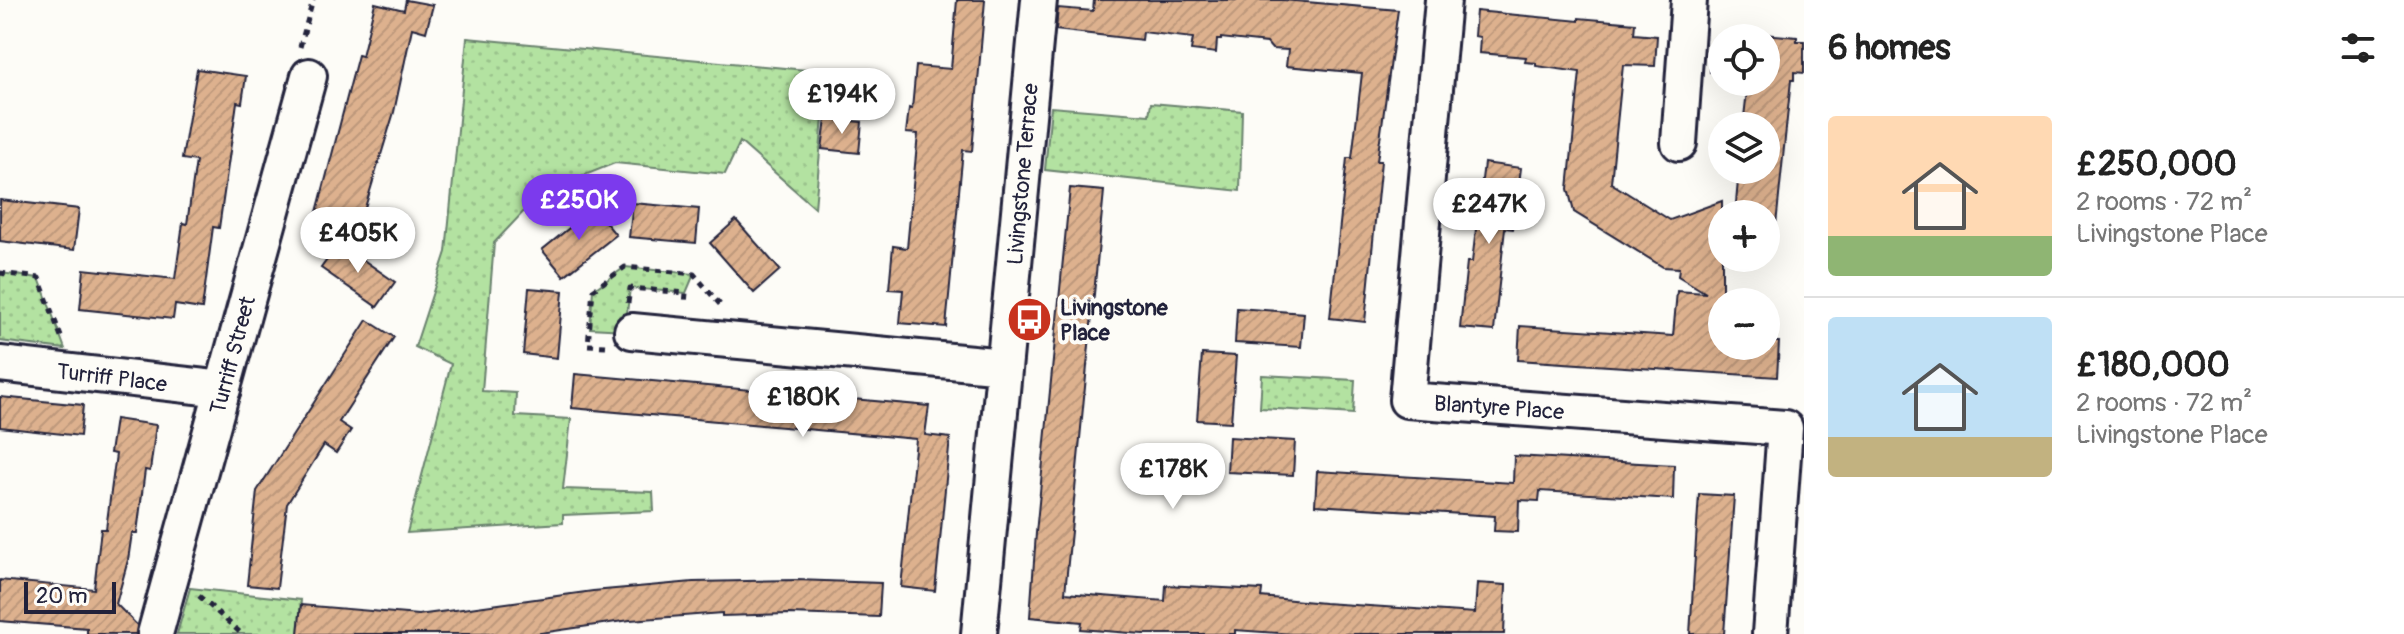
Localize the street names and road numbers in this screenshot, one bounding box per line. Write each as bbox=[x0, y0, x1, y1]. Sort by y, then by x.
street label: Livingstone Terrace bbox=[1001, 82, 1045, 266]
street label: Turriff Street bbox=[204, 293, 262, 417]
street label: Turriff Place bbox=[55, 357, 169, 399]
street label: Blantyre Place bbox=[1433, 389, 1565, 427]

